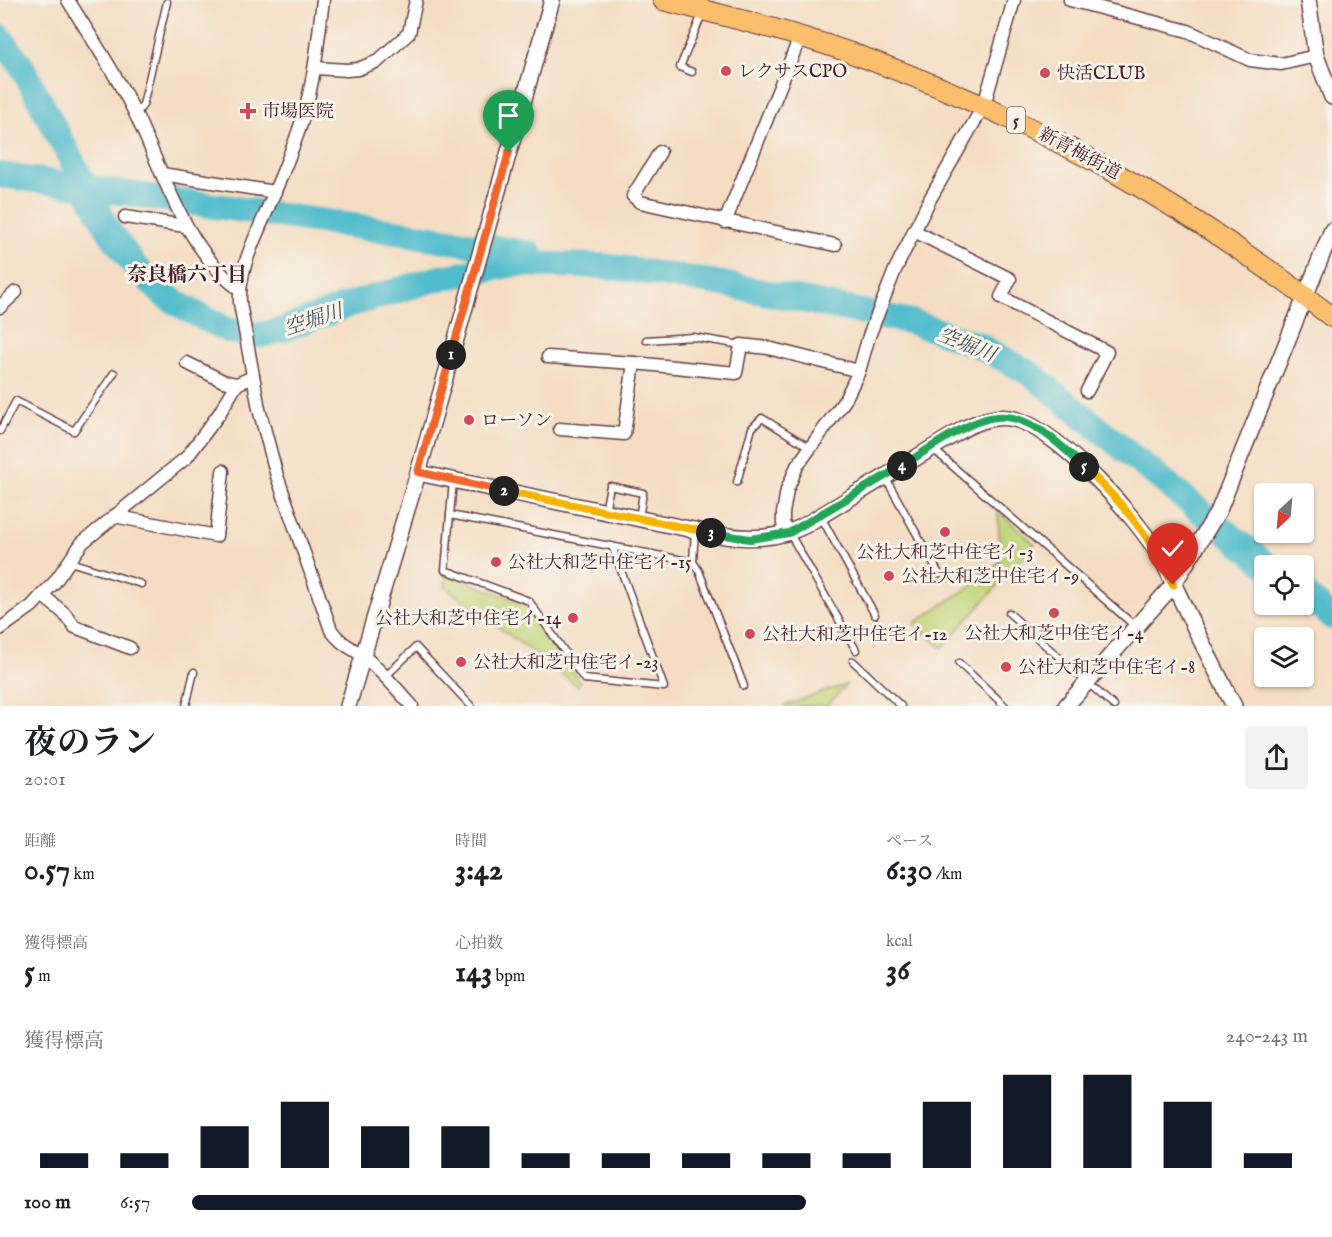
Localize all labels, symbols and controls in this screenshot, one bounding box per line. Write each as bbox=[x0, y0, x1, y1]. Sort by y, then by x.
place label: レクサスCPO bbox=[738, 61, 847, 84]
place label: 快活CLUB bbox=[1057, 63, 1145, 86]
marker: レクサスCPO bbox=[719, 64, 733, 78]
marker: 快活CLUB bbox=[1038, 66, 1052, 80]
pin bbox=[483, 90, 534, 152]
icon: arrive bbox=[492, 99, 525, 132]
place label: 市場医院 bbox=[262, 101, 334, 124]
marker: 市場医院 bbox=[239, 102, 257, 120]
road number: 5 bbox=[1007, 107, 1025, 133]
street label: 新青梅街道 bbox=[1034, 123, 1124, 186]
district label: 奈良橋六丁目 bbox=[127, 263, 247, 288]
water label: 空堀川 bbox=[281, 299, 348, 342]
water label: 空堀川 bbox=[934, 323, 1001, 369]
pin: 1 bbox=[436, 340, 466, 370]
text: 1 bbox=[448, 345, 454, 365]
place label: ローソン bbox=[481, 410, 552, 433]
marker: ローソン bbox=[462, 413, 476, 427]
pin: 4 bbox=[887, 451, 917, 481]
pin: 5 bbox=[1069, 452, 1099, 482]
text: 4 bbox=[898, 456, 906, 476]
text: 5 bbox=[1081, 457, 1087, 477]
pin: 2 bbox=[489, 476, 519, 506]
text: 2 bbox=[500, 481, 508, 501]
north arrow bbox=[1254, 483, 1314, 543]
map controls bbox=[1254, 483, 1314, 687]
pin: 3 bbox=[696, 518, 726, 548]
text: 3 bbox=[708, 523, 714, 543]
pin bbox=[1147, 523, 1198, 585]
marker: 公社大和芝中住宅イ-3 bbox=[938, 525, 952, 539]
icon: check bbox=[1156, 532, 1189, 565]
place label: 公社大和芝中住宅イ-3 bbox=[856, 542, 1034, 565]
place label: 公社大和芝中住宅イ-15 bbox=[508, 552, 692, 575]
marker: 公社大和芝中住宅イ-15 bbox=[489, 555, 503, 569]
button: locate bbox=[1254, 555, 1314, 615]
place label: 公社大和芝中住宅イ-9 bbox=[901, 566, 1079, 589]
marker: 公社大和芝中住宅イ-9 bbox=[882, 569, 896, 583]
marker: 公社大和芝中住宅イ-4 bbox=[1047, 606, 1061, 620]
place label: 公社大和芝中住宅イ-14 bbox=[375, 608, 561, 631]
marker: 公社大和芝中住宅イ-14 bbox=[566, 611, 580, 625]
place label: 公社大和芝中住宅イ-4 bbox=[964, 623, 1144, 646]
place label: 公社大和芝中住宅イ-12 bbox=[762, 624, 948, 647]
marker: 公社大和芝中住宅イ-12 bbox=[743, 627, 757, 641]
button: layers bbox=[1254, 627, 1314, 687]
place label: 公社大和芝中住宅イ-23 bbox=[473, 652, 659, 675]
marker: 公社大和芝中住宅イ-23 bbox=[454, 655, 468, 669]
place label: 公社大和芝中住宅イ-8 bbox=[1018, 657, 1195, 680]
marker: 公社大和芝中住宅イ-8 bbox=[999, 660, 1013, 674]
text: 夜のラン bbox=[24, 723, 156, 765]
button: share bbox=[1245, 726, 1308, 789]
text: 20:01 bbox=[24, 767, 66, 792]
text: 距離 bbox=[24, 832, 56, 852]
text: 時間 bbox=[455, 832, 487, 852]
text: ペース bbox=[886, 832, 933, 852]
text: 0.57 bbox=[24, 852, 70, 890]
text: 3:42 bbox=[455, 852, 503, 890]
text: 6:30 bbox=[886, 852, 933, 890]
text: km bbox=[70, 865, 95, 885]
text: /km bbox=[933, 865, 962, 885]
text: kcal bbox=[886, 932, 913, 952]
text: 獲得標高 bbox=[24, 934, 88, 954]
text: 心拍数 bbox=[455, 934, 503, 954]
text: 36 bbox=[886, 952, 910, 990]
text: 5 bbox=[24, 954, 35, 992]
text: 143 bbox=[455, 954, 492, 992]
text: m bbox=[35, 967, 51, 987]
text: bpm bbox=[492, 967, 525, 987]
text: 240–243 m bbox=[1226, 1024, 1308, 1049]
text: 獲得標高 bbox=[24, 1029, 104, 1054]
text: 100 m bbox=[24, 1190, 71, 1215]
text: 6:57 bbox=[120, 1190, 150, 1215]

